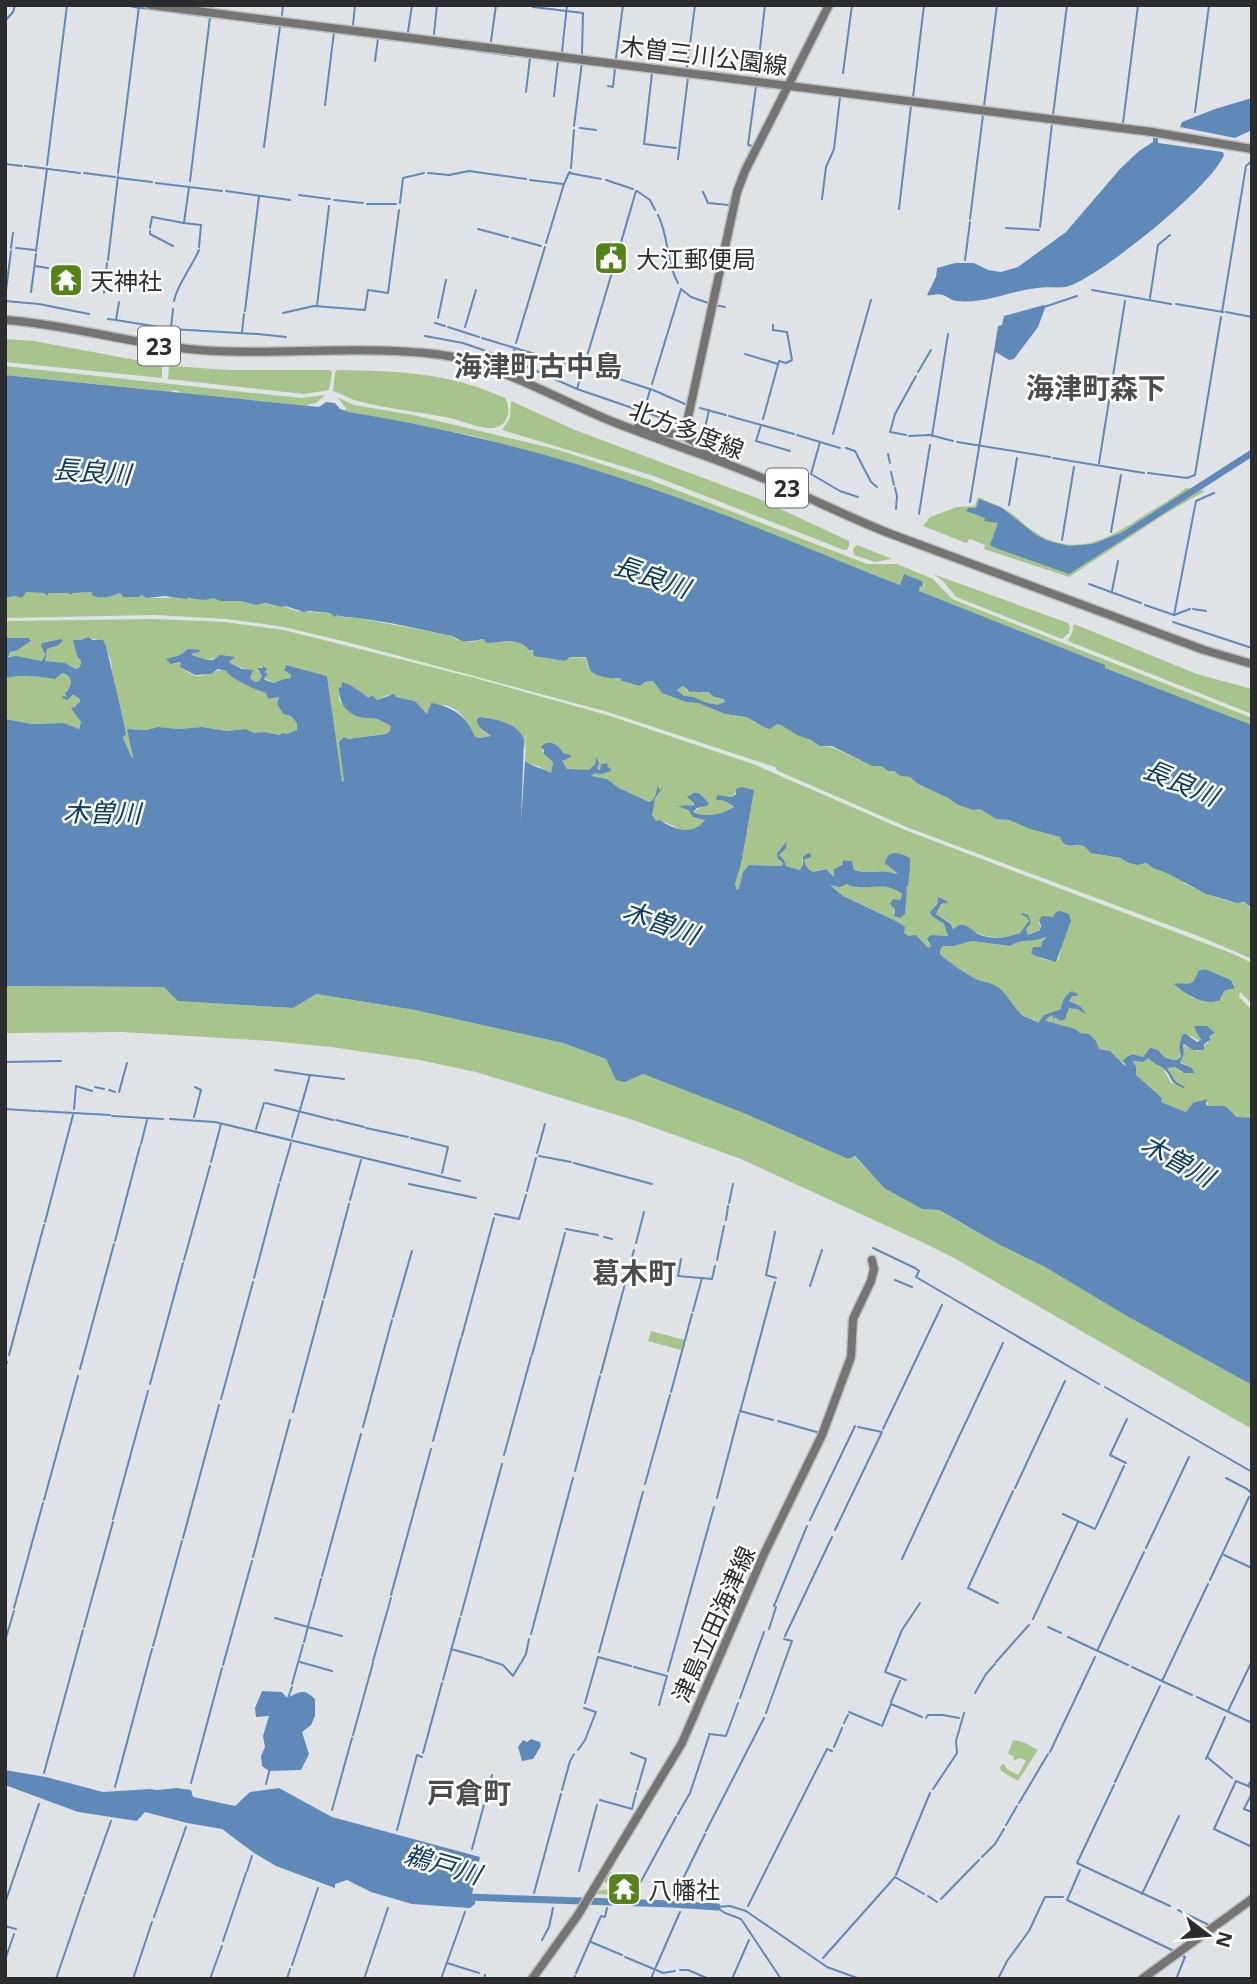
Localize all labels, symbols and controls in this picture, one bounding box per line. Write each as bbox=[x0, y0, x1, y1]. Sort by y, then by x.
street label: 木曽三川公園線 bbox=[619, 28, 789, 82]
public building icon: 大江郵便局 bbox=[592, 239, 630, 277]
place label: 大江郵便局 bbox=[636, 242, 756, 275]
temple icon: 天神社 bbox=[47, 261, 85, 299]
place label: 天神社 bbox=[90, 264, 162, 297]
road number: 23 bbox=[138, 326, 180, 366]
district label: 海津町古中島 bbox=[454, 346, 622, 384]
district label: 海津町森下 bbox=[1026, 368, 1166, 406]
street label: 北方多度線 bbox=[625, 392, 749, 466]
water label: 長良川 bbox=[52, 450, 135, 492]
road number: 23 bbox=[766, 468, 808, 508]
water label: 長良川 bbox=[609, 546, 698, 607]
water label: 長良川 bbox=[1138, 750, 1227, 815]
water label: 木曽川 bbox=[63, 793, 144, 831]
water label: 木曽川 bbox=[618, 892, 707, 953]
water label: 木曽川 bbox=[1135, 1125, 1223, 1196]
district label: 葛木町 bbox=[592, 1253, 676, 1291]
street label: 津島立田海津線 bbox=[664, 1541, 762, 1707]
district label: 戸倉町 bbox=[427, 1773, 511, 1811]
water label: 鵜戸川 bbox=[401, 1836, 488, 1893]
temple icon: 八幡社 bbox=[605, 1870, 643, 1908]
place label: 八幡社 bbox=[648, 1873, 720, 1906]
north arrow bbox=[1173, 1900, 1243, 1970]
text: N bbox=[1210, 1929, 1239, 1951]

